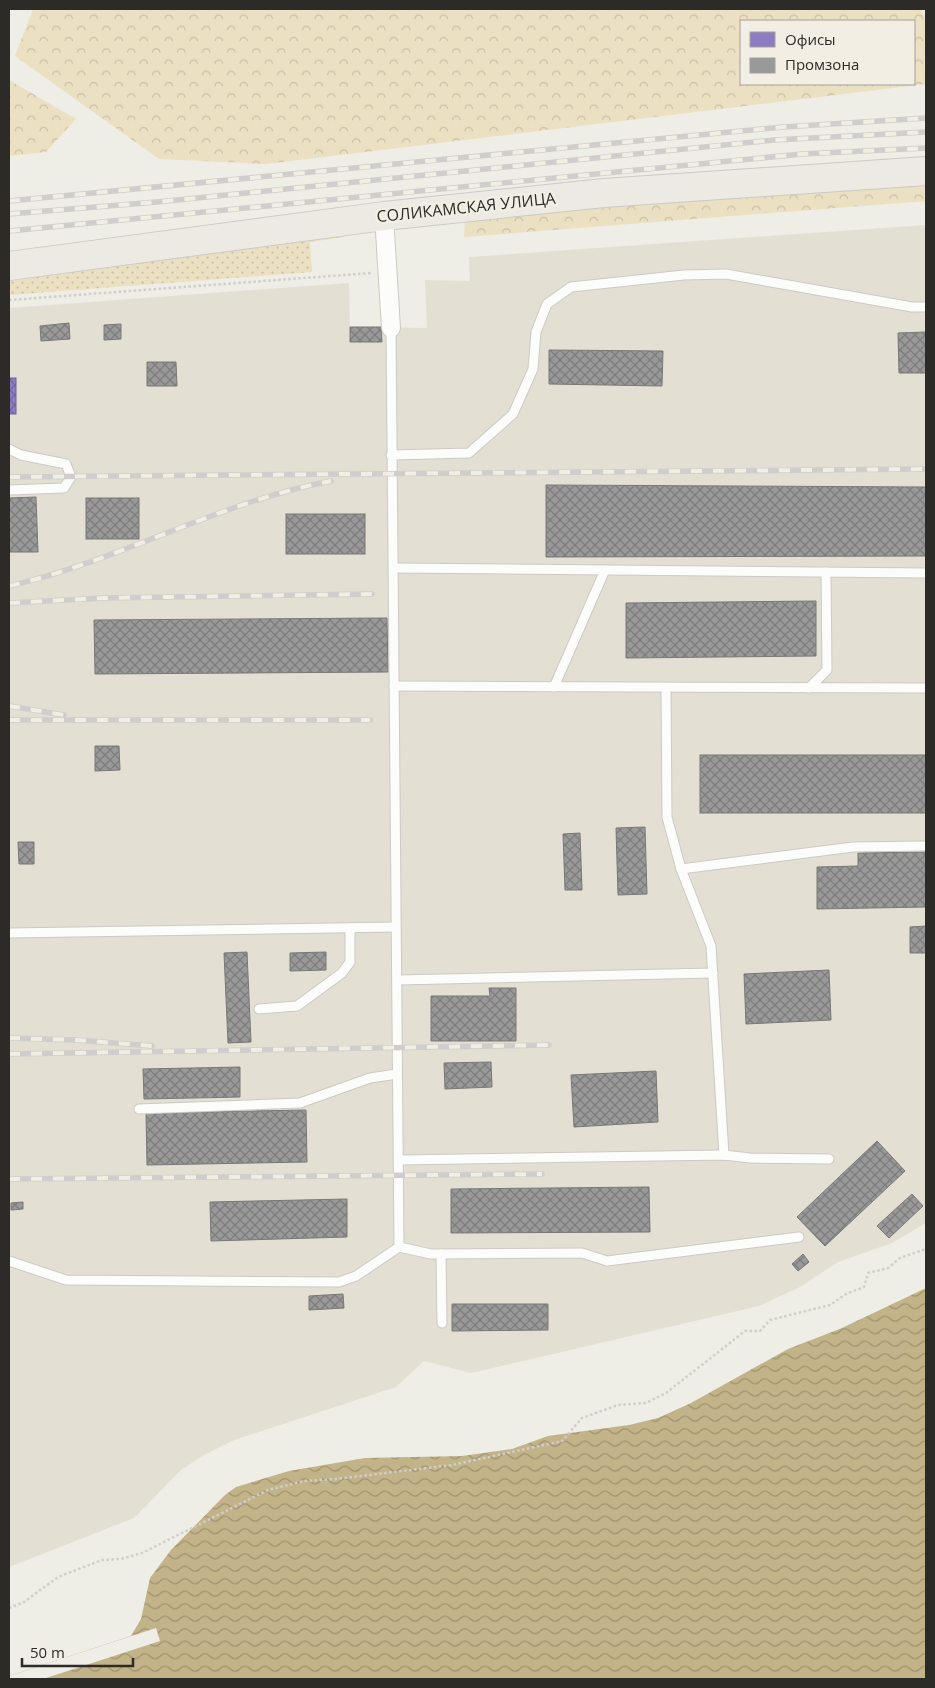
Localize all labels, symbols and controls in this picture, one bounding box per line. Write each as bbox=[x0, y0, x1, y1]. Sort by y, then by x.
legend bbox=[740, 20, 915, 85]
text: Офисы bbox=[785, 29, 836, 49]
text: Промзона bbox=[785, 54, 859, 74]
street label: СОЛИКАМСКАЯ УЛИЦА bbox=[376, 187, 557, 227]
scale bar bbox=[22, 1636, 134, 1668]
text: 50 m bbox=[30, 1642, 65, 1662]

